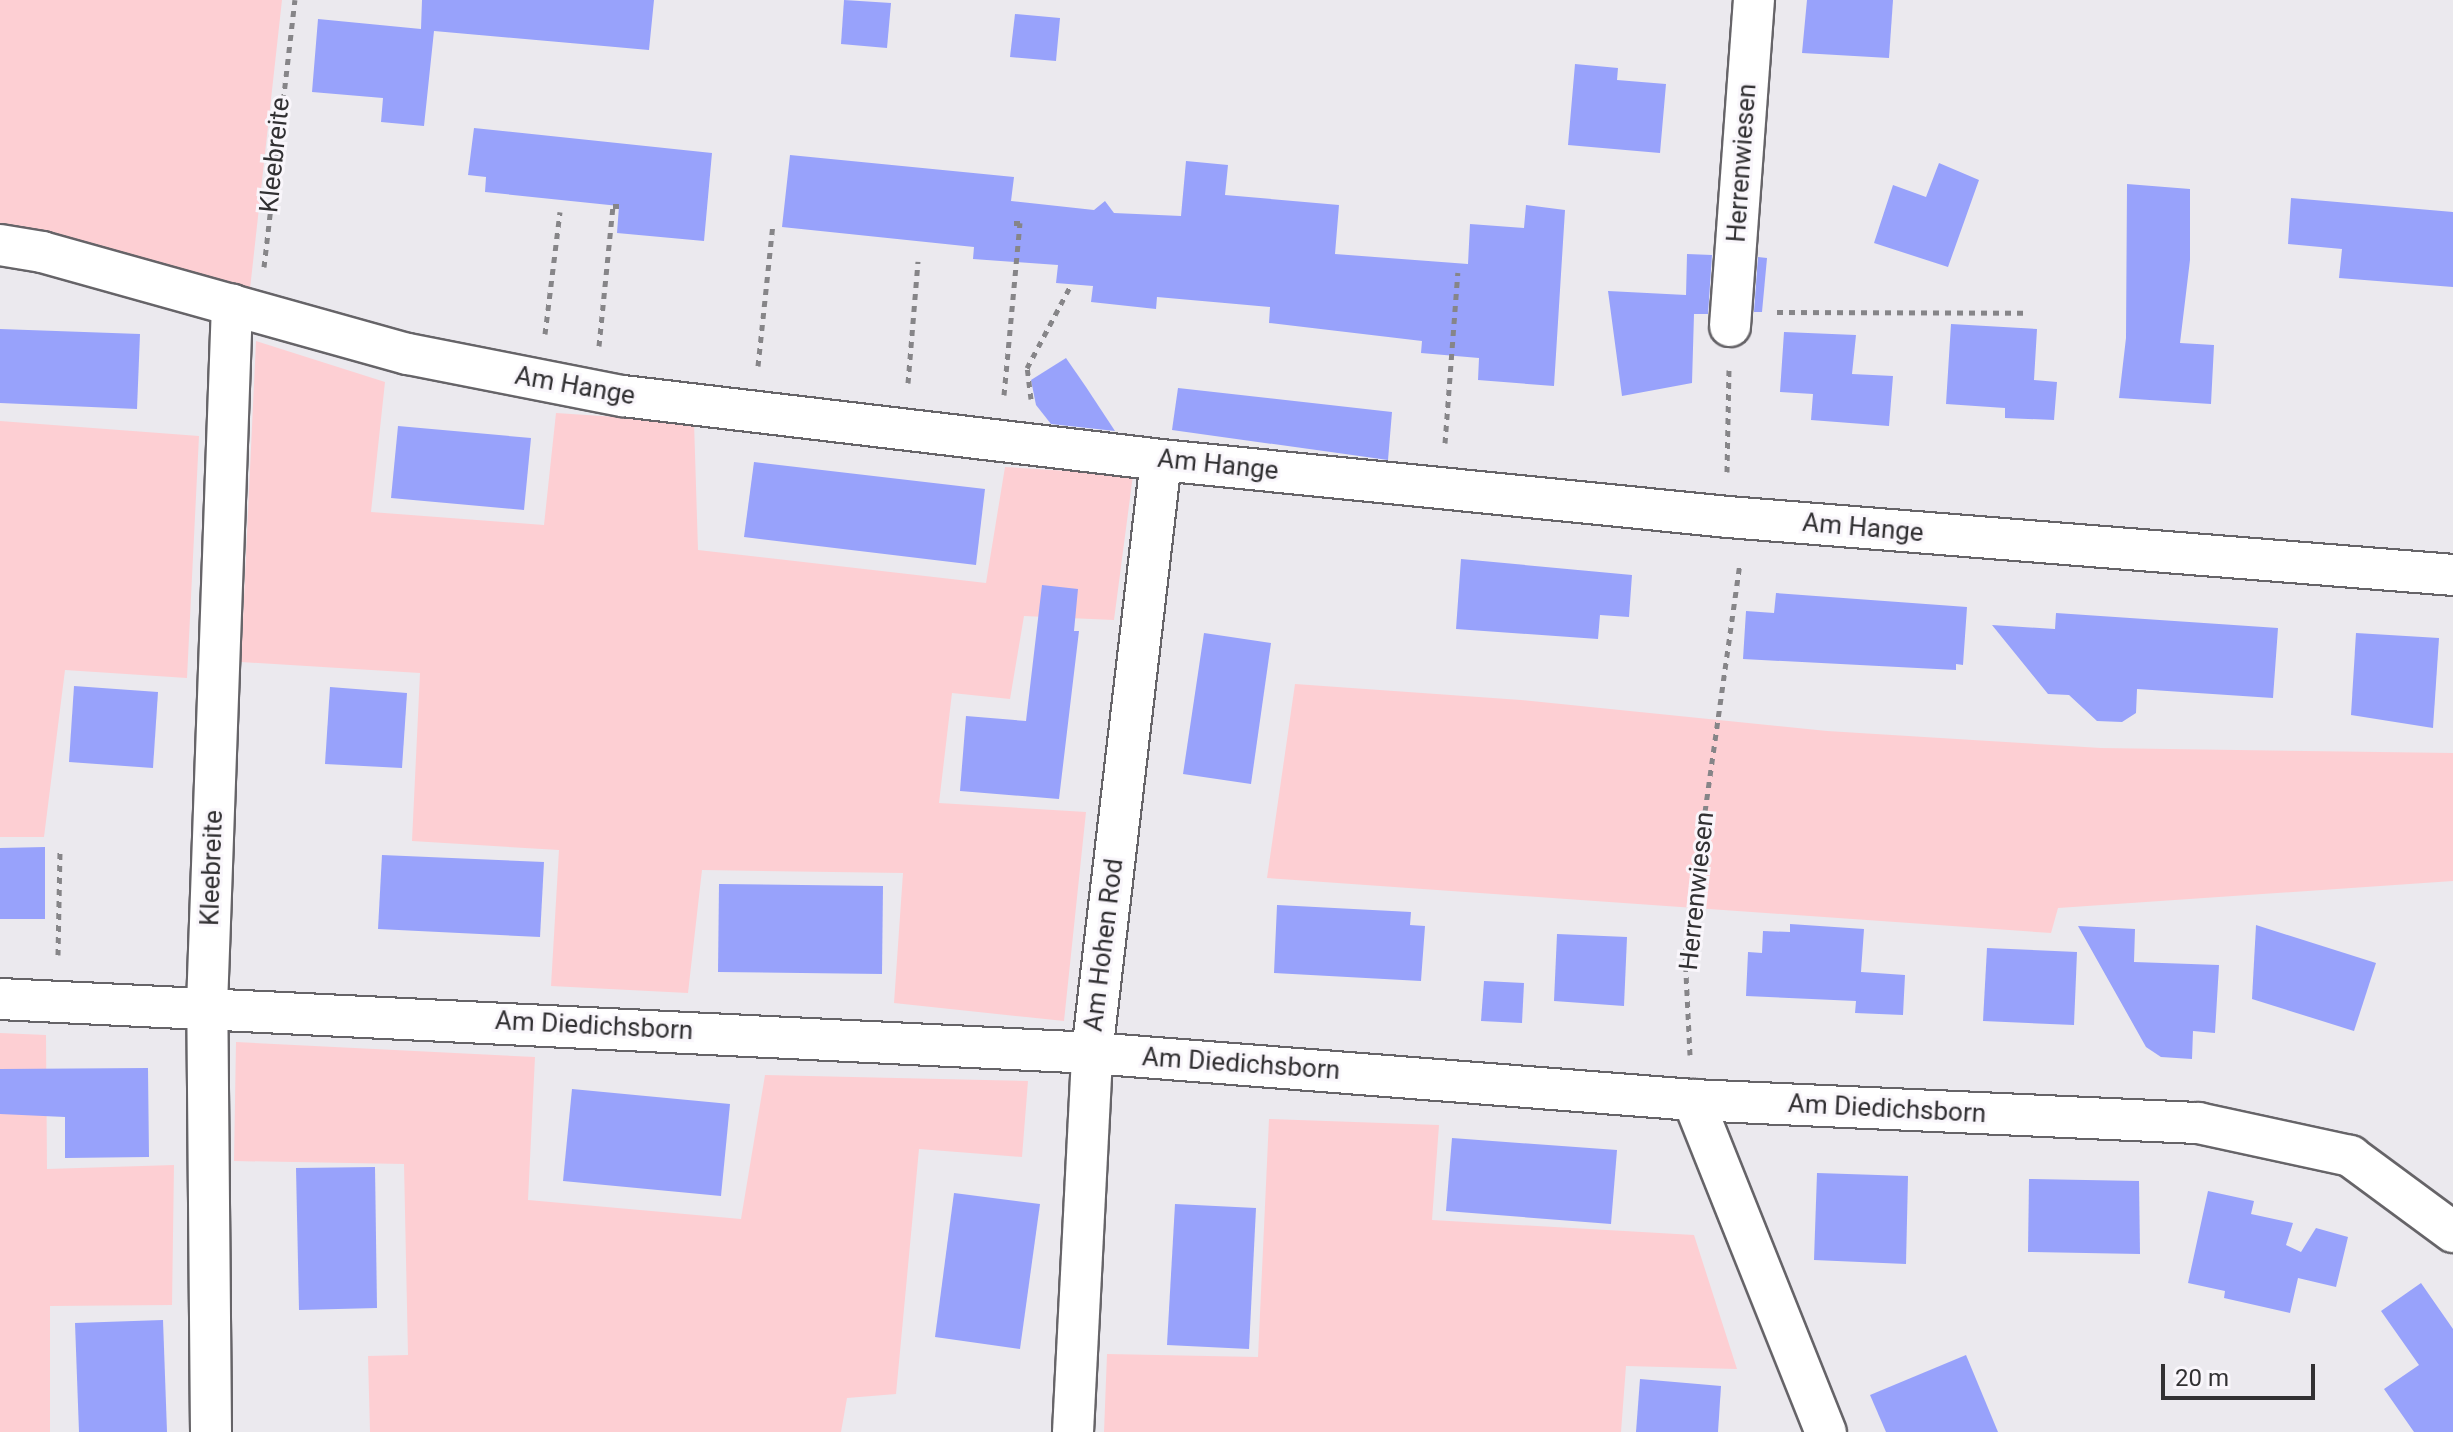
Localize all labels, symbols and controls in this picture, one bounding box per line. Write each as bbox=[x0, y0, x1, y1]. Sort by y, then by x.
street label: Herrenwiesen bbox=[1721, 83, 1763, 243]
street label: Kleebreite bbox=[253, 96, 297, 214]
street label: Am Hange bbox=[512, 360, 638, 412]
street label: Am Hange bbox=[1156, 443, 1280, 487]
street label: Am Hange bbox=[1801, 507, 1925, 549]
street label: Kleebreite bbox=[194, 810, 230, 926]
street label: Herrenwiesen bbox=[1673, 810, 1721, 972]
street label: Am Hohen Rod bbox=[1078, 857, 1130, 1033]
street label: Am Diedichsborn bbox=[494, 1005, 694, 1047]
street label: Am Diedichsborn bbox=[1141, 1042, 1341, 1086]
street label: Am Diedichsborn bbox=[1787, 1088, 1987, 1130]
scale bar bbox=[2165, 1348, 2319, 1398]
text: 20 m bbox=[2175, 1364, 2229, 1392]

